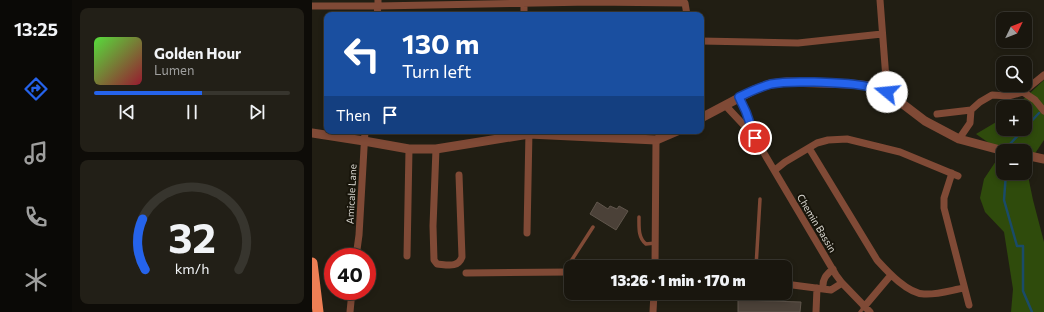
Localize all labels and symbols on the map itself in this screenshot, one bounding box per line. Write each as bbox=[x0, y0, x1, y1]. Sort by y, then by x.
north arrow bbox=[996, 12, 1032, 48]
position arrow bbox=[866, 71, 908, 113]
pin bbox=[738, 121, 772, 155]
street label: Amicale Lane bbox=[343, 164, 359, 224]
street label: Chemin Bassin bbox=[795, 192, 839, 254]
speed limit sign: 40 bbox=[324, 248, 376, 300]

